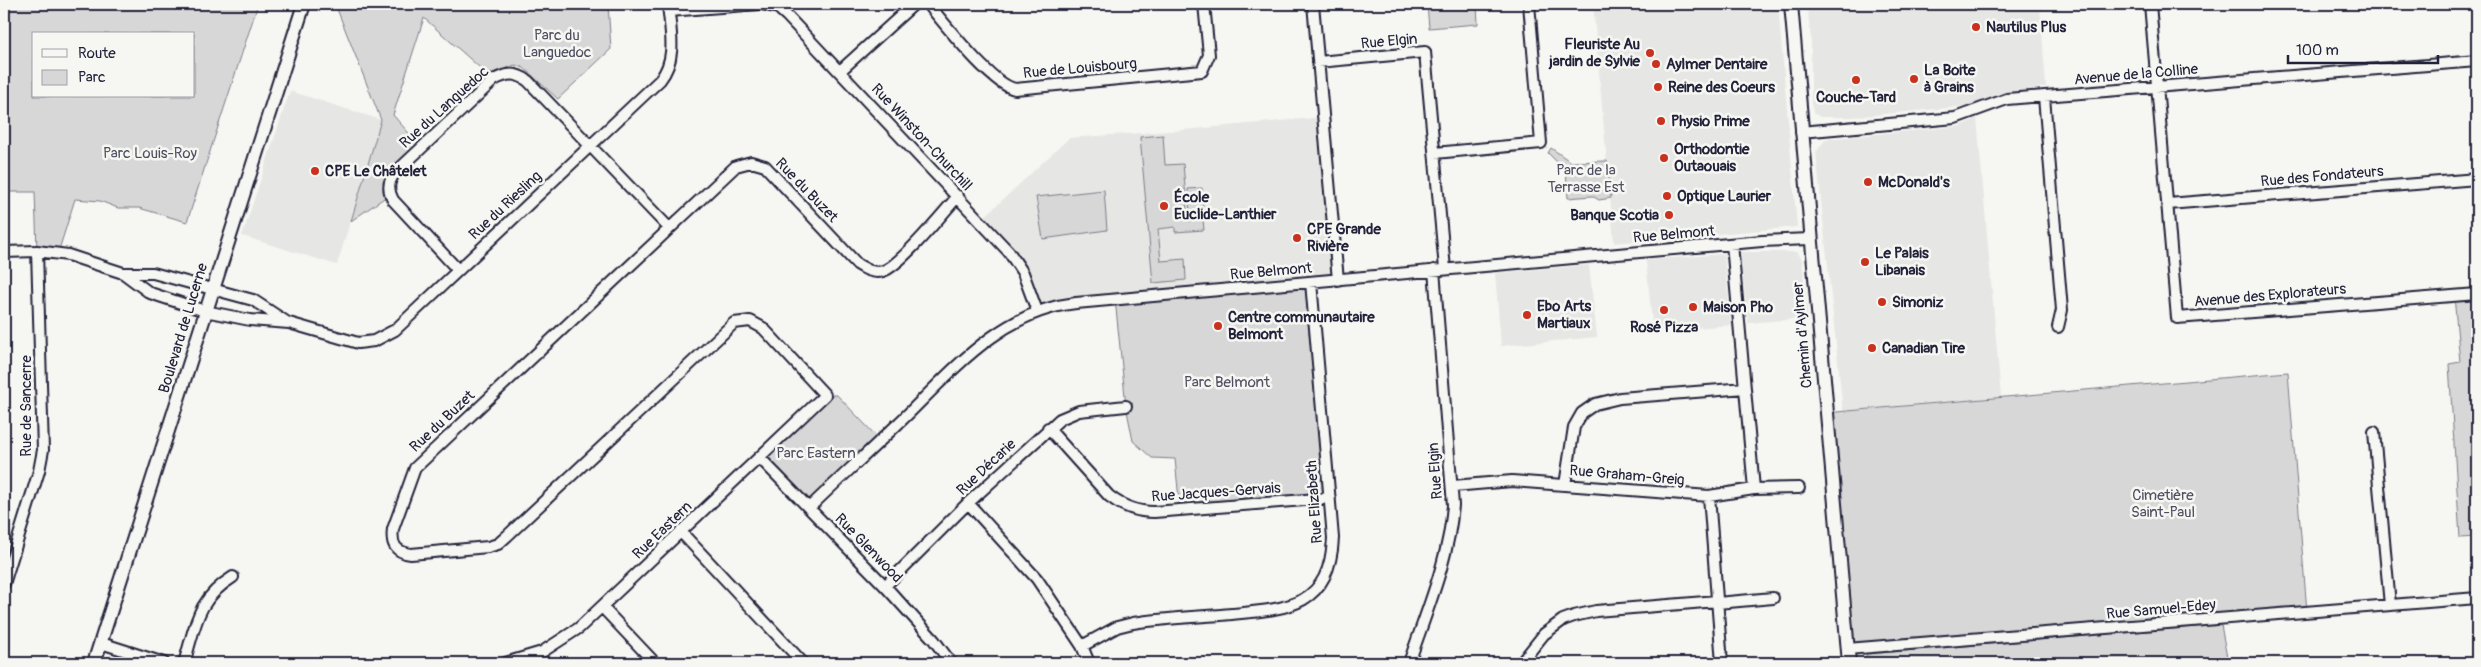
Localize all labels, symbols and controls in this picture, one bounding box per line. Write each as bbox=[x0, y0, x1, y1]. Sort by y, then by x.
place label: Nautilus Plus bbox=[1986, 18, 2067, 37]
marker: Nautilus Plus bbox=[1970, 21, 1982, 33]
park label: Parc du Languedoc bbox=[523, 26, 592, 62]
street label: Rue Elgin bbox=[1360, 30, 1418, 53]
legend bbox=[32, 32, 195, 98]
scale bar bbox=[2288, 32, 2438, 64]
place label: Fleuriste Au jardin de Sylvie bbox=[1548, 35, 1641, 71]
text: 100 m bbox=[2296, 41, 2339, 60]
text: Route bbox=[78, 44, 116, 63]
marker: Fleuriste Au jardin de Sylvie bbox=[1644, 47, 1656, 59]
street label: Rue de Louisbourg bbox=[1022, 54, 1138, 83]
place label: Aylmer Dentaire bbox=[1666, 55, 1768, 74]
marker: Aylmer Dentaire bbox=[1650, 58, 1662, 70]
street label: Avenue de la Colline bbox=[2073, 60, 2199, 89]
place label: La Boite à Grains bbox=[1924, 61, 1976, 97]
street label: Rue du Languedoc bbox=[396, 62, 493, 152]
text: Parc bbox=[78, 68, 106, 87]
marker: La Boite à Grains bbox=[1908, 73, 1920, 85]
marker: Couche-Tard bbox=[1850, 74, 1862, 86]
place label: Reine des Coeurs bbox=[1668, 78, 1775, 97]
street label: Rue Winston-Churchill bbox=[867, 80, 976, 195]
marker: Reine des Coeurs bbox=[1652, 81, 1664, 93]
place label: Couche-Tard bbox=[1816, 88, 1896, 107]
place label: Physio Prime bbox=[1671, 112, 1750, 131]
marker: Physio Prime bbox=[1655, 115, 1667, 127]
place label: Orthodontie Outaouais bbox=[1674, 140, 1750, 176]
park label: Parc Louis-Roy bbox=[103, 144, 198, 163]
marker: Orthodontie Outaouais bbox=[1658, 152, 1670, 164]
street label: Rue du Buzet bbox=[771, 154, 843, 227]
park label: Parc de la Terrasse Est bbox=[1547, 161, 1626, 197]
place label: CPE Le Châtelet bbox=[325, 162, 427, 181]
street label: Rue des Fondateurs bbox=[2260, 162, 2385, 191]
marker: CPE Le Châtelet bbox=[309, 165, 321, 177]
street label: Rue du Riesling bbox=[465, 167, 546, 244]
place label: McDonald's bbox=[1878, 173, 1950, 192]
marker: McDonald's bbox=[1862, 176, 1874, 188]
place label: Optique Laurier bbox=[1677, 187, 1772, 206]
place label: École Euclide-Lanthier bbox=[1174, 188, 1277, 224]
marker: Optique Laurier bbox=[1661, 190, 1673, 202]
marker: École Euclide-Lanthier bbox=[1158, 200, 1170, 212]
place label: Banque Scotia bbox=[1570, 206, 1659, 225]
marker: Banque Scotia bbox=[1663, 209, 1675, 221]
place label: CPE Grande Rivière bbox=[1307, 220, 1381, 256]
street label: Rue Belmont bbox=[1632, 221, 1717, 248]
marker: CPE Grande Rivière bbox=[1291, 232, 1303, 244]
place label: Le Palais Libanais bbox=[1875, 244, 1929, 280]
marker: Le Palais Libanais bbox=[1859, 256, 1871, 268]
street label: Rue Belmont bbox=[1229, 258, 1314, 285]
street label: Boulevard de Lucerne bbox=[155, 260, 212, 395]
street label: Avenue des Explorateurs bbox=[2193, 279, 2347, 312]
street label: Chemin d'Aylmer bbox=[1788, 280, 1817, 389]
place label: Simoniz bbox=[1892, 293, 1943, 312]
marker: Simoniz bbox=[1876, 296, 1888, 308]
place label: Ebo Arts Martiaux bbox=[1537, 297, 1592, 333]
place label: Maison Pho bbox=[1703, 298, 1773, 317]
marker: Maison Pho bbox=[1687, 301, 1699, 313]
marker: Rosé Pizza bbox=[1658, 304, 1670, 316]
place label: Centre communautaire Belmont bbox=[1228, 308, 1375, 344]
marker: Ebo Arts Martiaux bbox=[1521, 309, 1533, 321]
place label: Rosé Pizza bbox=[1630, 318, 1698, 337]
marker: Centre communautaire Belmont bbox=[1212, 320, 1224, 332]
place label: Canadian Tire bbox=[1882, 339, 1966, 358]
marker: Canadian Tire bbox=[1866, 342, 1878, 354]
street label: Rue de Sancerre bbox=[17, 355, 36, 457]
park label: Parc Belmont bbox=[1184, 373, 1271, 392]
street label: Rue du Buzet bbox=[406, 386, 480, 456]
street label: Rue Décarie bbox=[953, 435, 1020, 500]
street label: Rue Elgin bbox=[1424, 442, 1447, 500]
park label: Parc Eastern bbox=[776, 444, 856, 463]
street label: Rue Elizabeth bbox=[1302, 460, 1327, 544]
street label: Rue Graham-Greig bbox=[1569, 461, 1685, 490]
street label: Rue Jacques-Gervais bbox=[1151, 478, 1282, 506]
park label: Cimetière Saint-Paul bbox=[2131, 486, 2195, 522]
street label: Rue Eastern bbox=[629, 497, 696, 563]
street label: Rue Glenwood bbox=[831, 510, 907, 587]
street label: Rue Samuel-Edey bbox=[2105, 595, 2217, 624]

